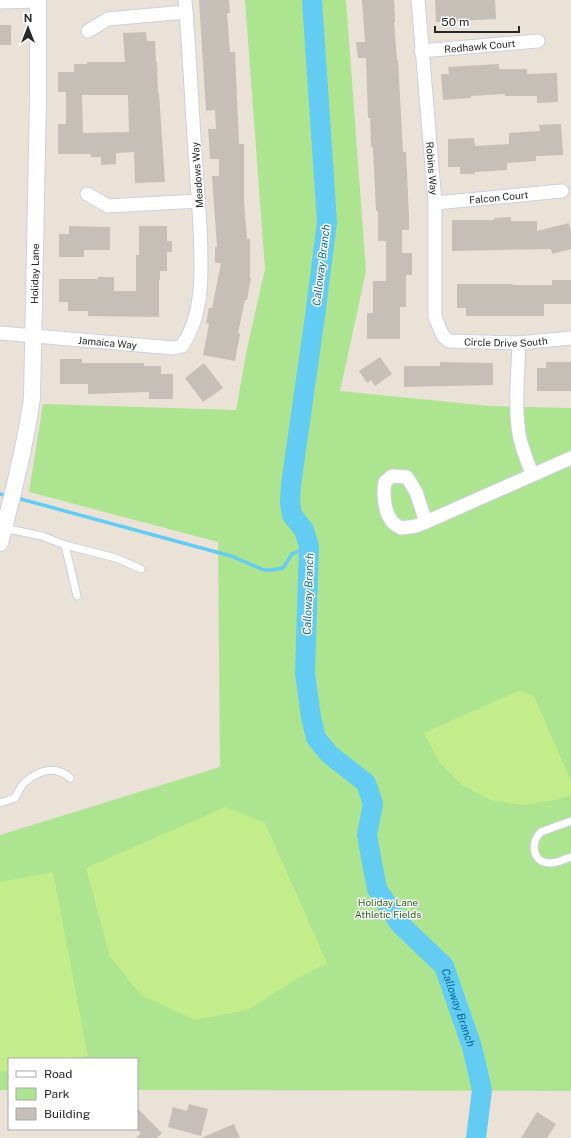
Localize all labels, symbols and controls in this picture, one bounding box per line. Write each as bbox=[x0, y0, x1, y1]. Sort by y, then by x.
north arrow bbox=[8, 8, 48, 48]
scale bar bbox=[435, 8, 519, 34]
text: N bbox=[24, 12, 32, 24]
text: 50 m bbox=[441, 15, 469, 29]
street label: Redhawk Court bbox=[444, 37, 516, 55]
street label: Meadows Way bbox=[189, 141, 205, 208]
street label: Robins Way bbox=[424, 141, 440, 196]
street label: Falcon Court bbox=[469, 188, 529, 206]
water label: Calloway Branch bbox=[310, 224, 332, 306]
street label: Holiday Lane bbox=[28, 243, 41, 304]
street label: Jamaica Way bbox=[78, 334, 138, 351]
street label: Circle Drive South bbox=[464, 334, 548, 349]
water label: Calloway Branch bbox=[301, 553, 315, 635]
park label: Holiday Lane Athletic Fields bbox=[355, 896, 421, 920]
water label: Calloway Branch bbox=[439, 967, 477, 1048]
legend bbox=[8, 1058, 138, 1130]
text: Road bbox=[44, 1067, 72, 1081]
text: Park bbox=[44, 1087, 70, 1101]
text: Building bbox=[44, 1107, 90, 1121]

